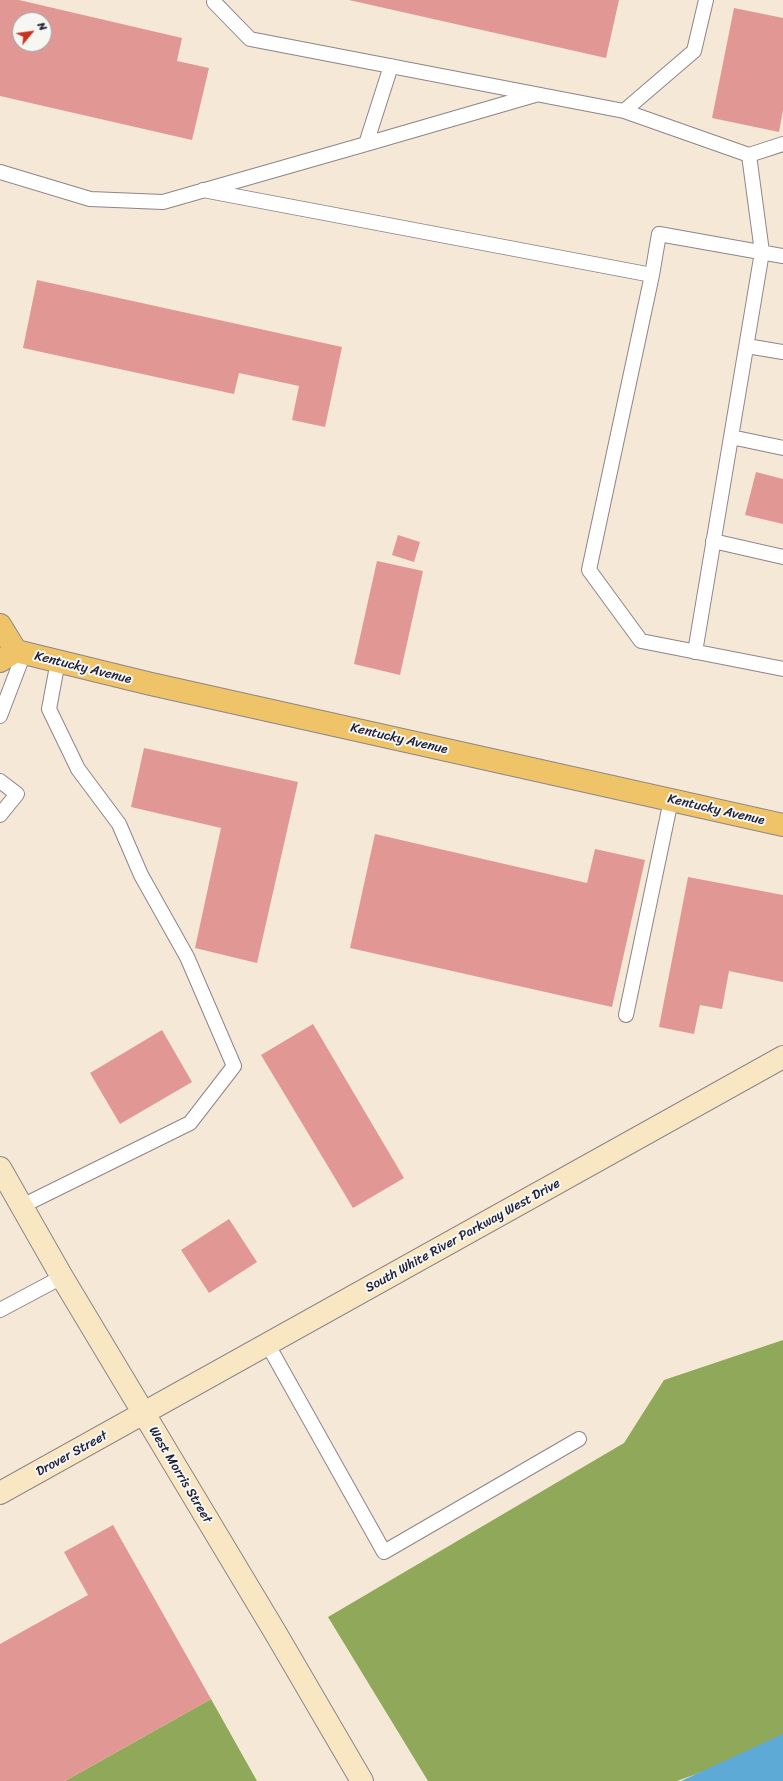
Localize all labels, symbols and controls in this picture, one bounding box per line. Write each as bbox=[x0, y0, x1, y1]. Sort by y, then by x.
north arrow bbox=[12, 12, 52, 52]
text: N bbox=[32, 18, 52, 34]
street label: Kentucky Avenue bbox=[33, 648, 133, 688]
street label: Kentucky Avenue bbox=[349, 720, 449, 758]
street label: Kentucky Avenue bbox=[666, 791, 766, 829]
street label: South White River Parkway West Drive bbox=[363, 1176, 563, 1296]
street label: West Morris Street bbox=[145, 1424, 215, 1526]
street label: Drover Street bbox=[34, 1428, 110, 1480]

